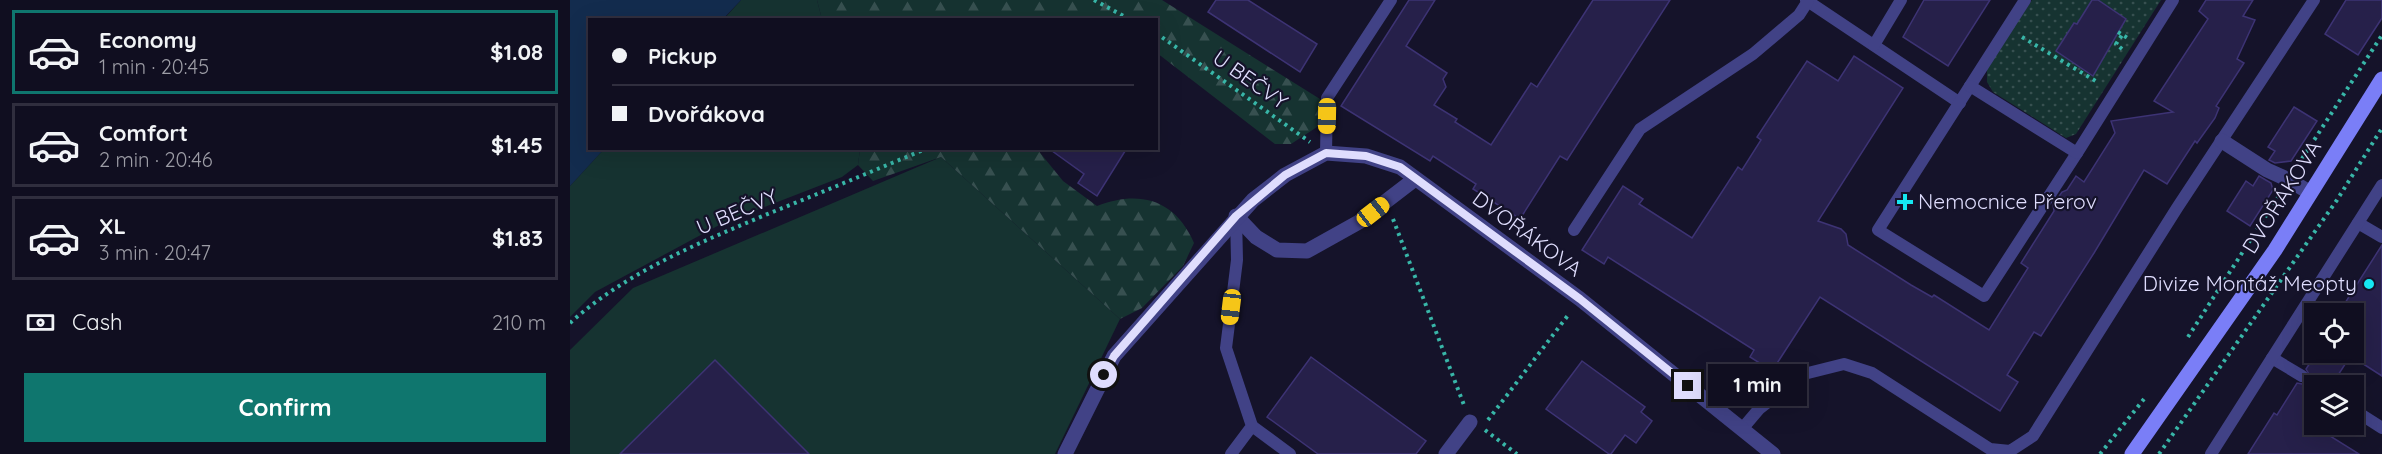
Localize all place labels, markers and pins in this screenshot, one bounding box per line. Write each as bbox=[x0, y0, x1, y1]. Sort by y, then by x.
place label: Nemocnice Přerov bbox=[1918, 188, 2097, 214]
marker: Nemocnice Přerov bbox=[1896, 193, 1914, 211]
place label: Divize Montáž Meopty bbox=[2143, 270, 2357, 296]
marker: Divize Montáž Meopty bbox=[2362, 277, 2376, 291]

